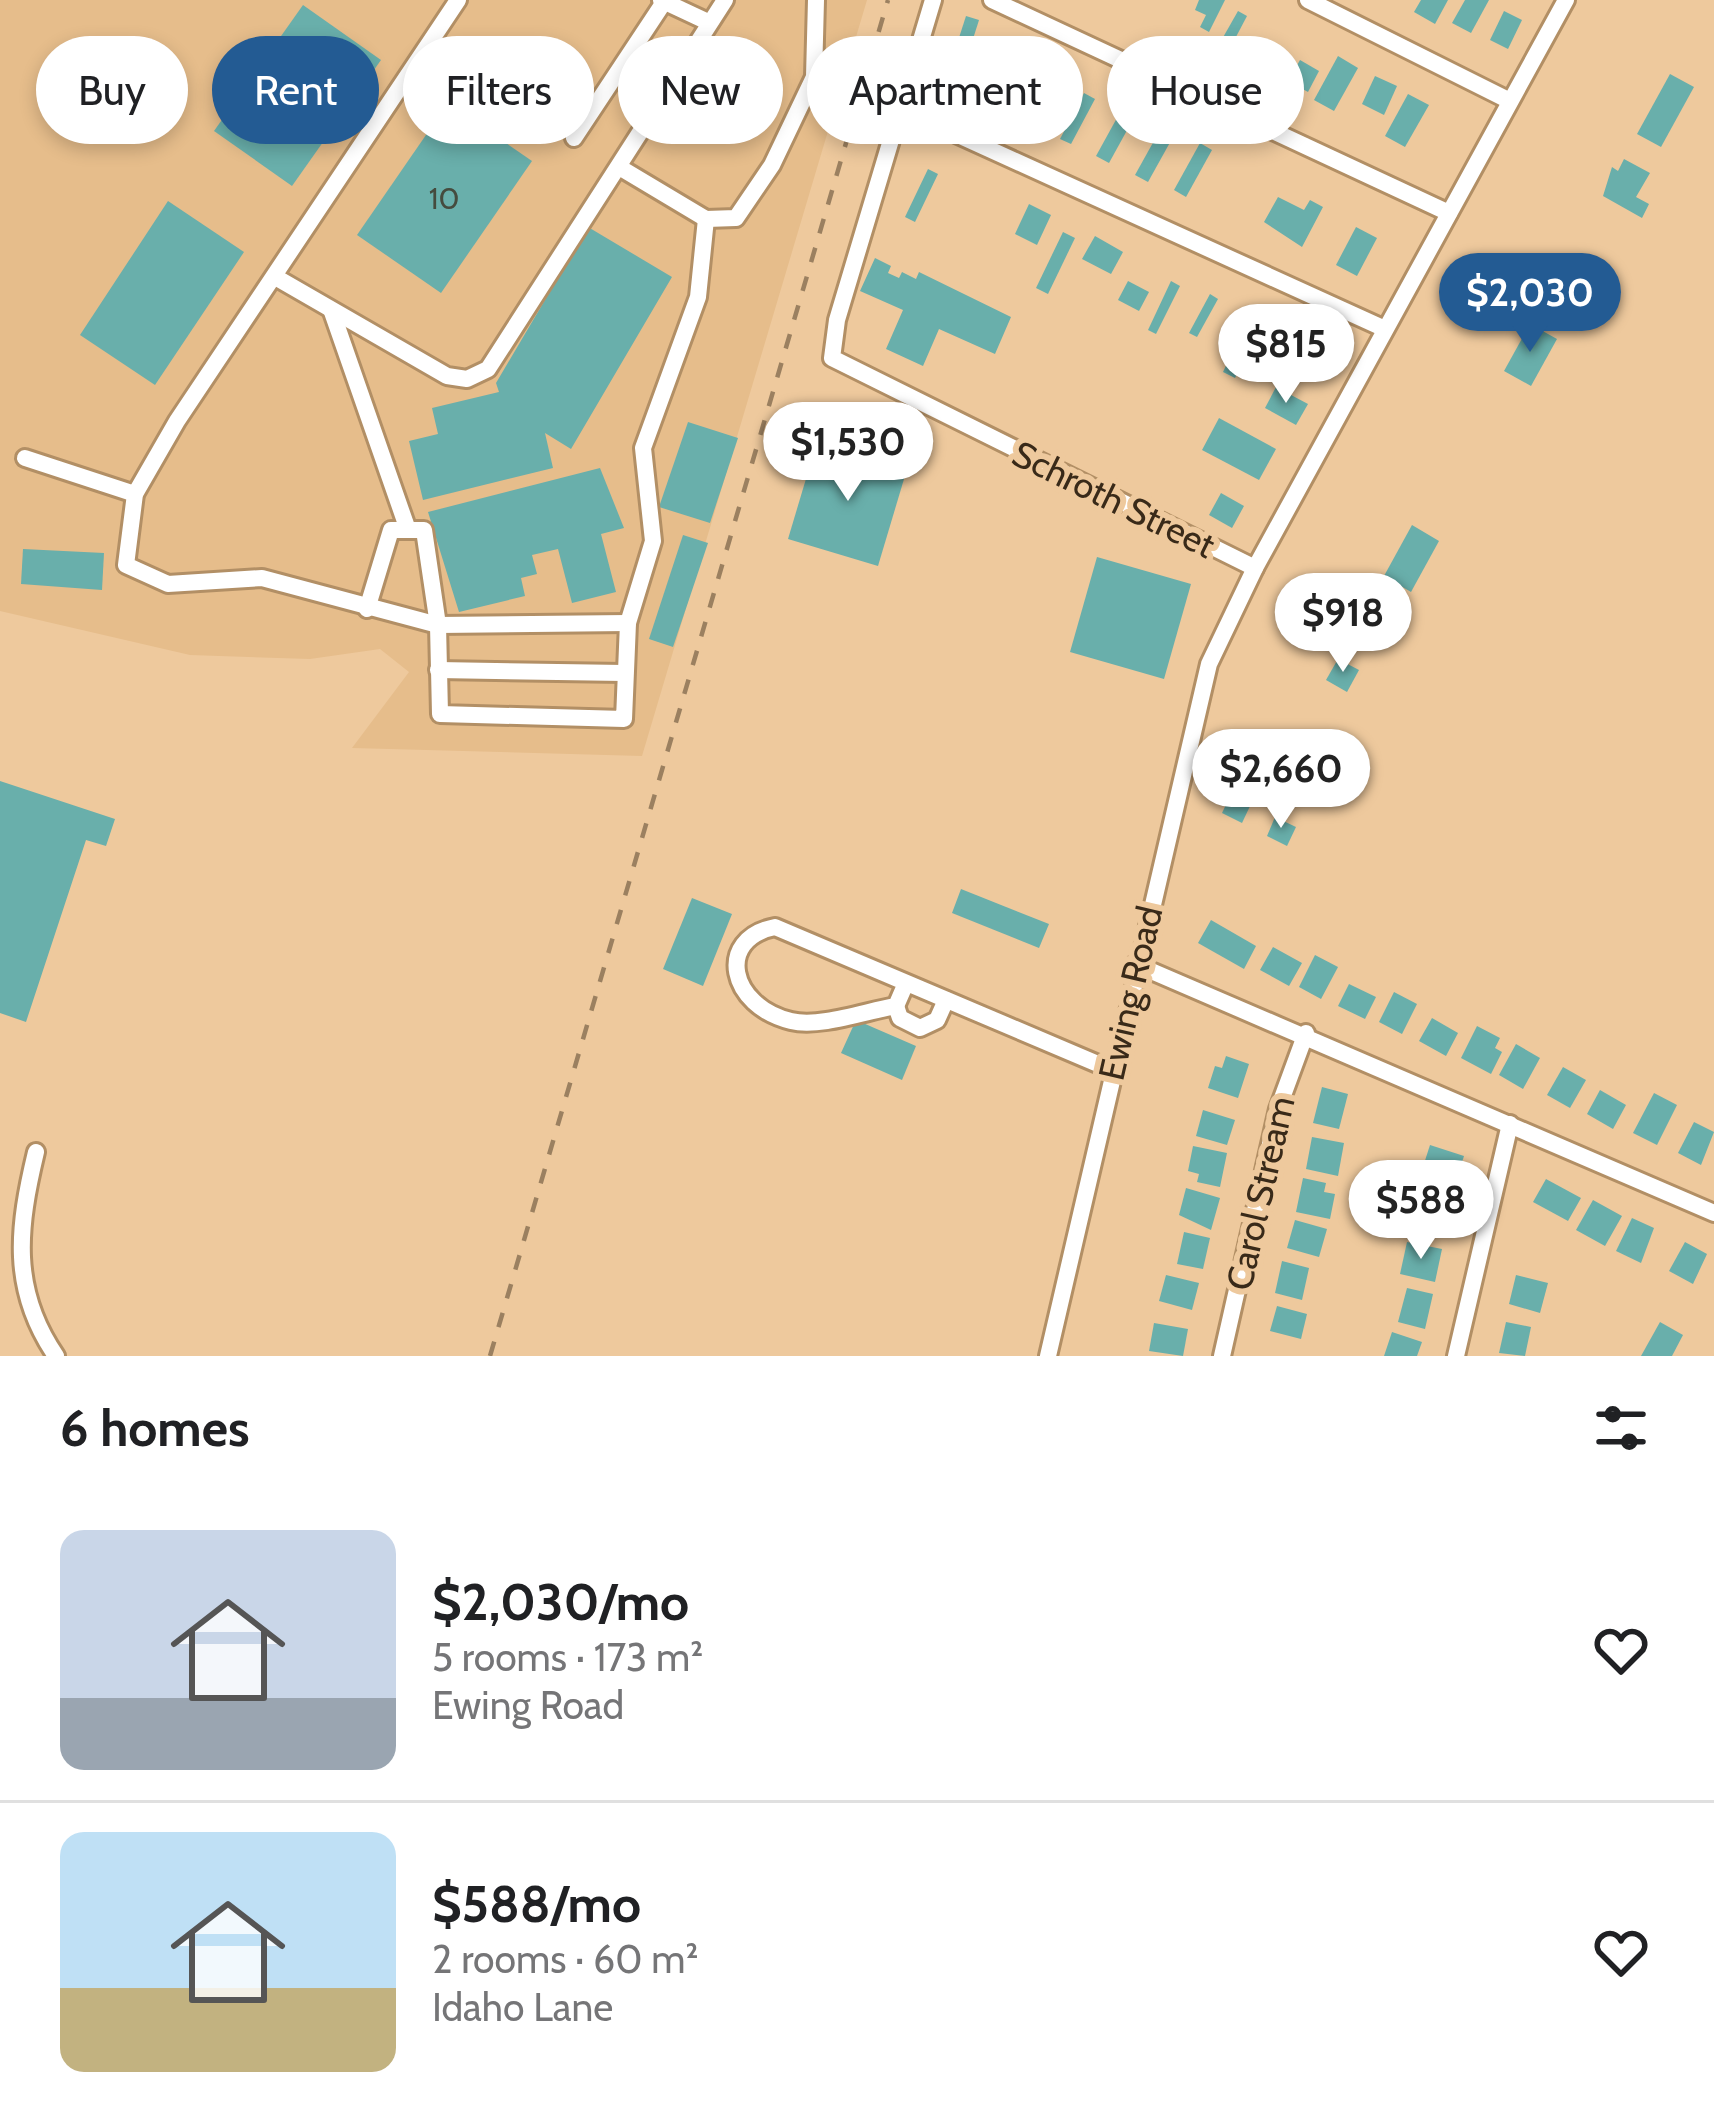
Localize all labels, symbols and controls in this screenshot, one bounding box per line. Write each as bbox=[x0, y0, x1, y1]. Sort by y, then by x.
chip: Buy bbox=[36, 36, 188, 144]
chip: Rent bbox=[212, 36, 379, 144]
chip: Filters bbox=[403, 36, 594, 144]
chip: New bbox=[618, 36, 783, 144]
chip: Apartment bbox=[807, 36, 1083, 144]
chip: House bbox=[1107, 36, 1304, 144]
house number: 10 bbox=[429, 180, 459, 217]
pin: $2,030 bbox=[1432, 253, 1628, 355]
text: $2,030 bbox=[1466, 268, 1594, 316]
pin: $815 bbox=[1215, 304, 1357, 406]
text: $815 bbox=[1245, 319, 1327, 367]
pin: $1,530 bbox=[750, 402, 946, 504]
text: $1,530 bbox=[790, 417, 906, 465]
street label: Schroth Street bbox=[1006, 431, 1222, 567]
pin: $918 bbox=[1272, 573, 1414, 675]
text: $918 bbox=[1302, 588, 1384, 636]
pin: $2,660 bbox=[1183, 729, 1379, 831]
text: $2,660 bbox=[1219, 744, 1343, 792]
street label: Ewing Road bbox=[1089, 902, 1171, 1084]
street label: Carol Stream bbox=[1216, 1092, 1304, 1294]
pin: $588 bbox=[1350, 1160, 1492, 1262]
text: $588 bbox=[1376, 1175, 1466, 1223]
icon: filters bbox=[1588, 1395, 1654, 1461]
text: 6 homes bbox=[60, 1397, 249, 1459]
text: $2,030/mo bbox=[432, 1571, 689, 1633]
icon: home bbox=[156, 1578, 300, 1722]
icon: heart bbox=[1588, 1617, 1654, 1683]
text: 5 rooms · 173 m² bbox=[432, 1633, 703, 1681]
text: Ewing Road bbox=[432, 1681, 624, 1729]
text: $588/mo bbox=[432, 1873, 641, 1935]
icon: home bbox=[156, 1880, 300, 2024]
icon: heart bbox=[1588, 1919, 1654, 1985]
text: 2 rooms · 60 m² bbox=[432, 1935, 698, 1983]
text: Idaho Lane bbox=[432, 1983, 613, 2031]

